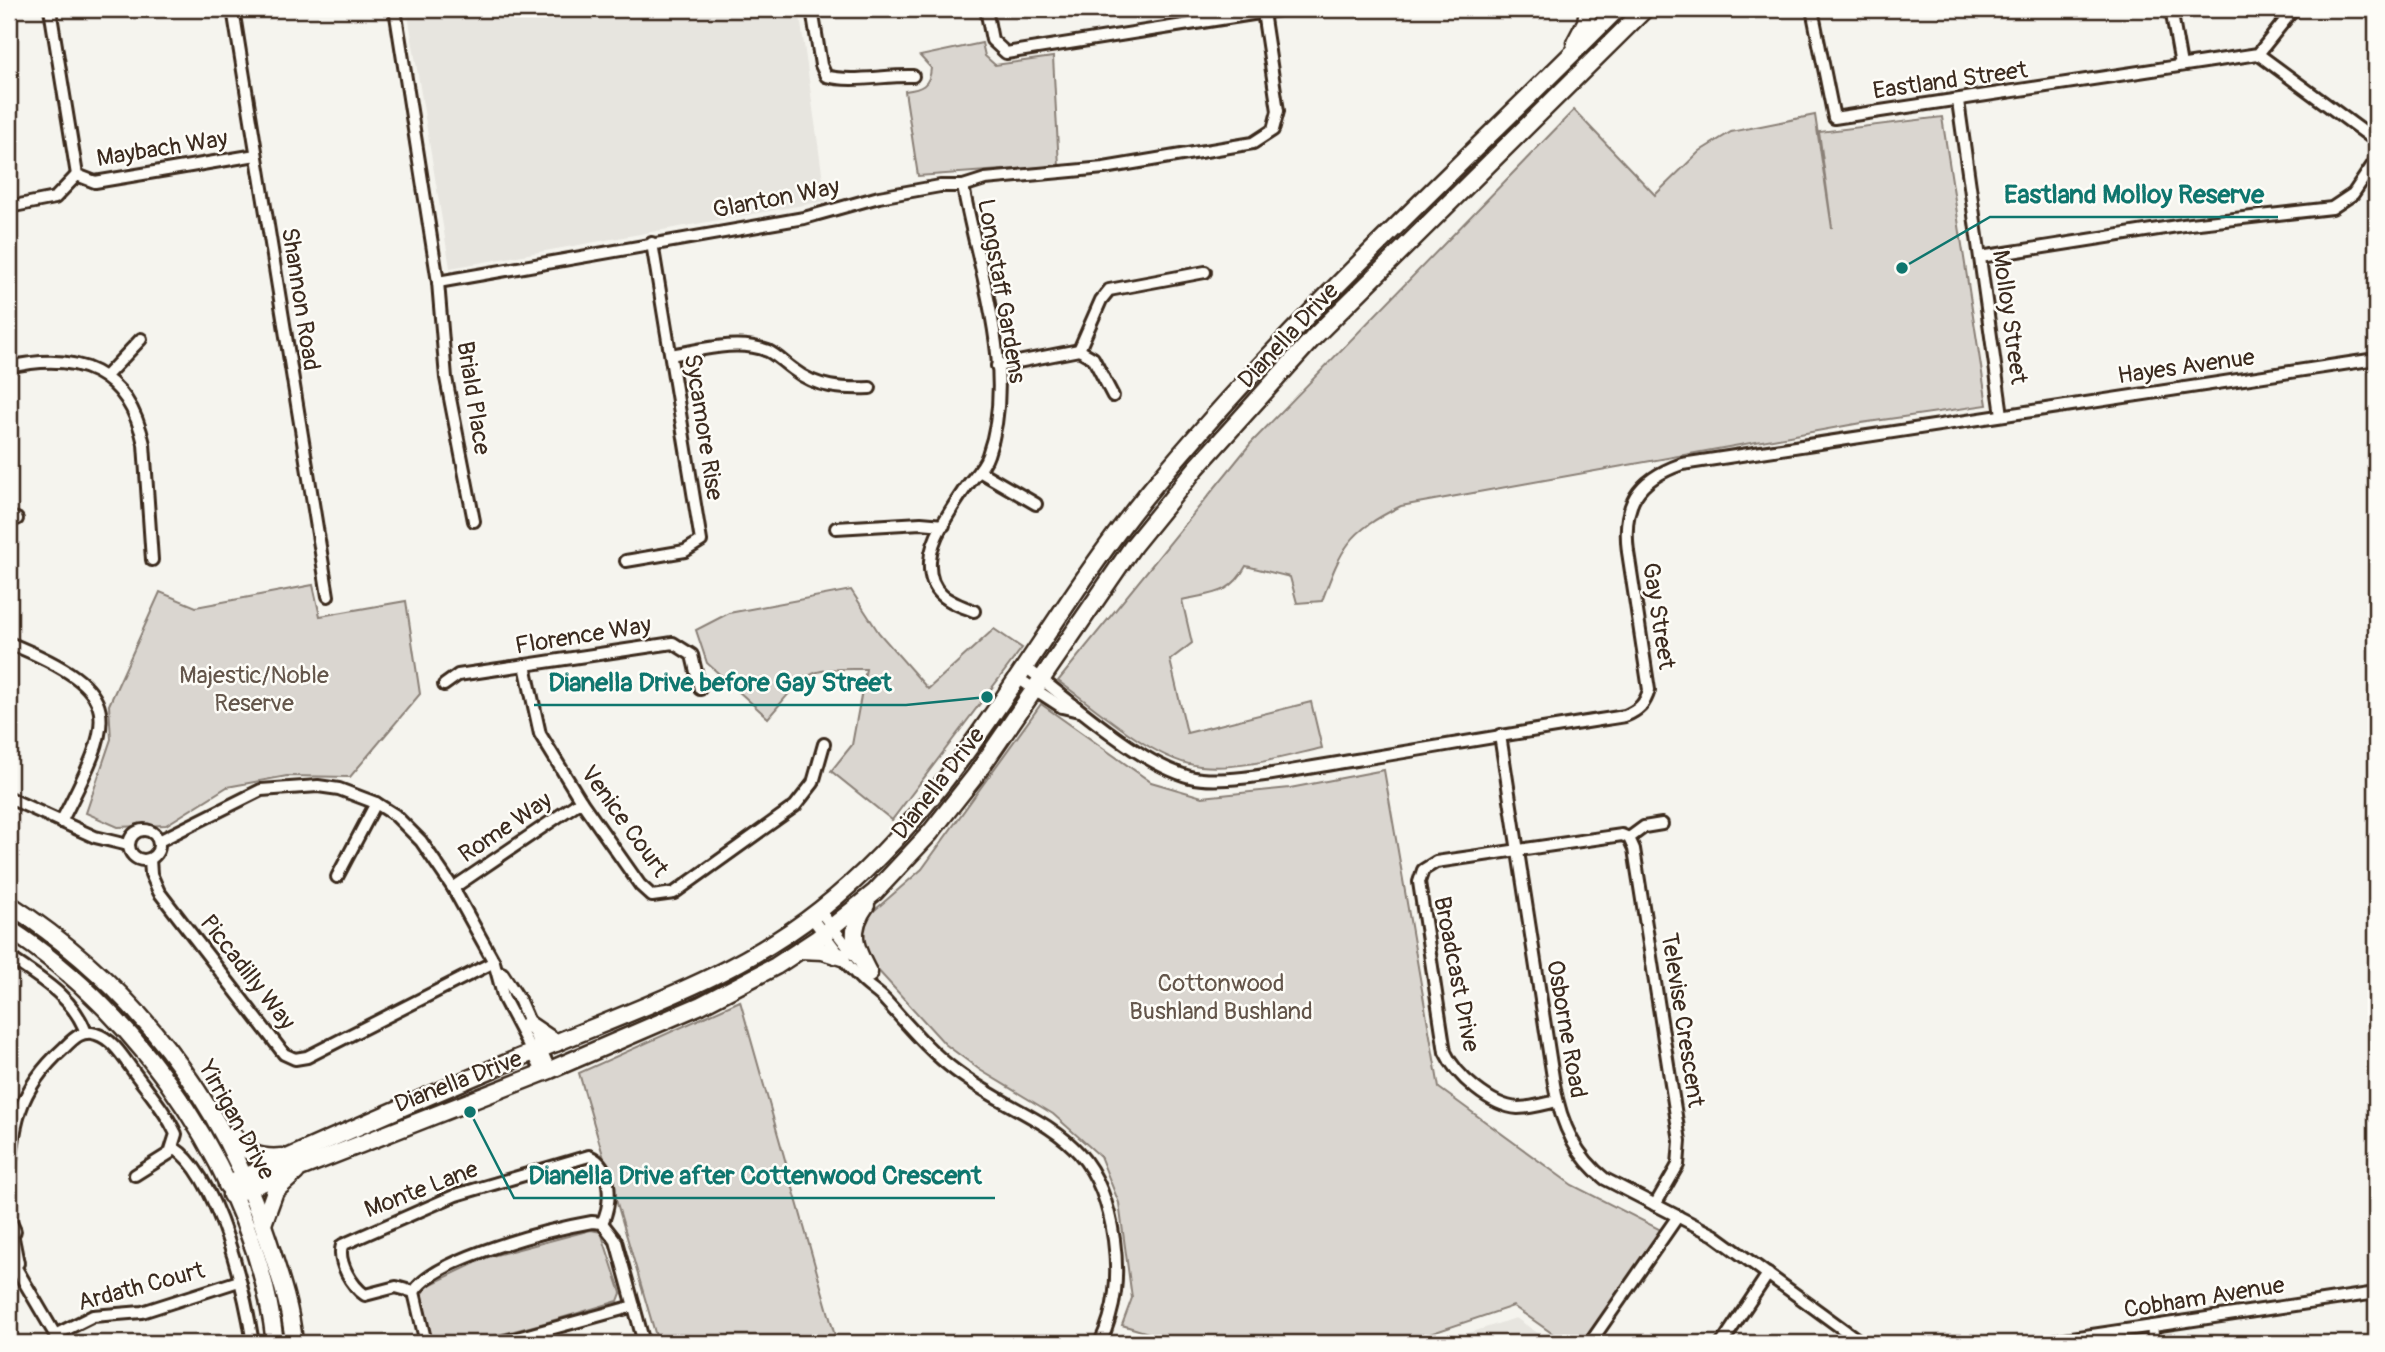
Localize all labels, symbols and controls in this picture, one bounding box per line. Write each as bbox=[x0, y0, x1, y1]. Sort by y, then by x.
street label: Eastland Street bbox=[1871, 55, 2030, 106]
street label: Maybach Way bbox=[95, 124, 230, 173]
callout: Eastland Molloy Reserve bbox=[1990, 170, 2278, 217]
street label: Glanton Way bbox=[710, 172, 842, 225]
text: Eastland Molloy Reserve bbox=[2004, 179, 2265, 211]
street label: Longstaff Gardens bbox=[971, 197, 1032, 386]
street label: Shannon Road bbox=[275, 225, 326, 373]
street label: Molloy Street bbox=[1986, 248, 2033, 386]
street label: Dianella Drive bbox=[1232, 276, 1345, 394]
street label: Briald Place bbox=[450, 339, 497, 457]
street label: Hayes Avenue bbox=[2116, 343, 2257, 390]
street label: Sycamore Rise bbox=[678, 352, 729, 502]
street label: Gay Street bbox=[1636, 561, 1681, 672]
street label: Florence Way bbox=[513, 610, 653, 661]
callout: Dianella Drive before Gay Street bbox=[534, 658, 906, 705]
park label: Majestic/Noble Reserve bbox=[179, 661, 329, 718]
text: Dianella Drive before Gay Street bbox=[548, 667, 892, 699]
street label: Dianella Drive bbox=[886, 721, 991, 845]
street label: Venice Court bbox=[574, 760, 675, 883]
street label: Rome Way bbox=[453, 786, 557, 869]
street label: Broadcast Drive bbox=[1427, 894, 1486, 1054]
street label: Piccadilly Way bbox=[194, 909, 301, 1036]
street label: Televise Crescent bbox=[1654, 931, 1711, 1110]
street label: Osborne Road bbox=[1540, 958, 1593, 1100]
park label: Cottonwood Bushland Bushland bbox=[1129, 969, 1313, 1026]
street label: Dianella Drive bbox=[390, 1044, 526, 1119]
street label: Yirrigan Drive bbox=[191, 1055, 281, 1185]
callout: Dianella Drive after Cottenwood Crescent bbox=[514, 1151, 995, 1198]
street label: Monte Lane bbox=[360, 1154, 482, 1224]
text: Dianella Drive after Cottenwood Crescent bbox=[528, 1160, 982, 1192]
street label: Ardath Court bbox=[75, 1256, 208, 1317]
street label: Cobham Avenue bbox=[2122, 1270, 2287, 1325]

